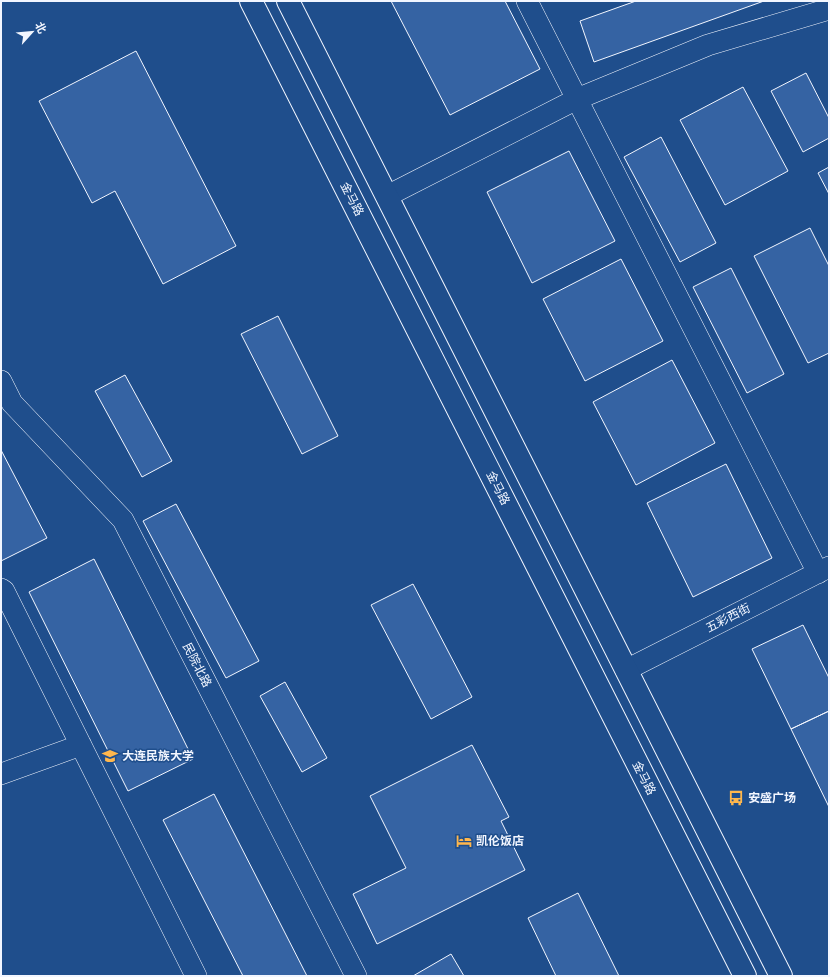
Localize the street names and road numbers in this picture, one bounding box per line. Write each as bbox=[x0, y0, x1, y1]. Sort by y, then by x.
street label: 金马路 bbox=[338, 180, 366, 218]
street label: 金马路 bbox=[484, 469, 512, 507]
street label: 五彩西街 bbox=[703, 601, 753, 635]
street label: 民院北路 bbox=[180, 640, 214, 690]
street label: 金马路 bbox=[630, 759, 658, 797]

